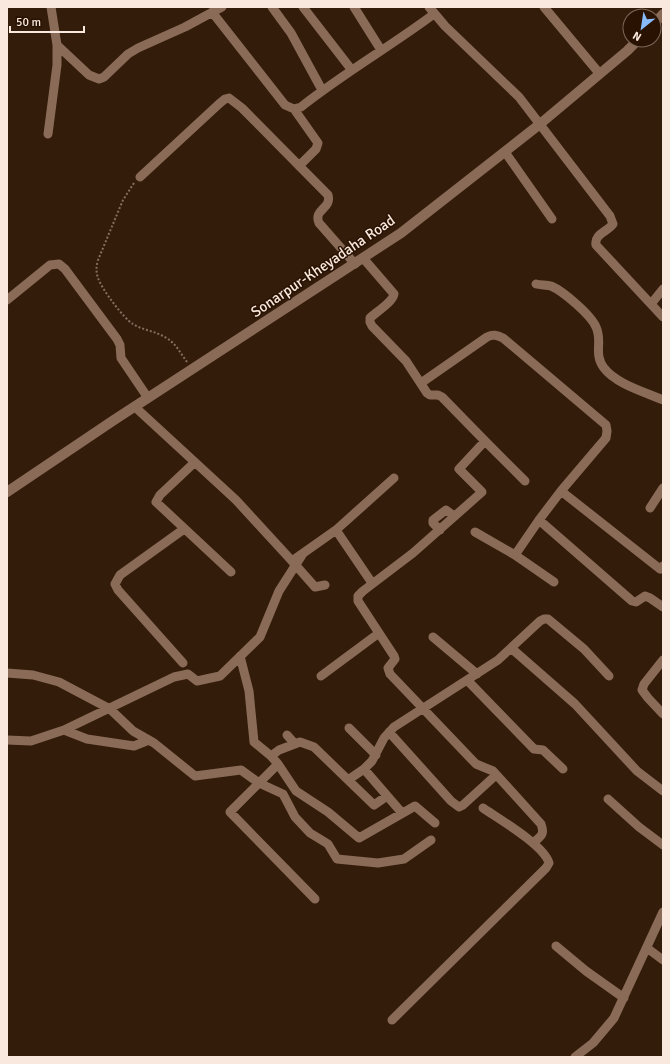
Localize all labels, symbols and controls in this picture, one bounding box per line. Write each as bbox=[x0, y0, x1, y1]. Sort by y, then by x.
scale bar bbox=[10, 8, 84, 34]
north arrow bbox=[622, 8, 662, 48]
text: 50 m bbox=[16, 15, 41, 30]
text: N bbox=[631, 29, 644, 44]
street label: Sonarpur-Kheyadaha Road bbox=[248, 211, 398, 321]

